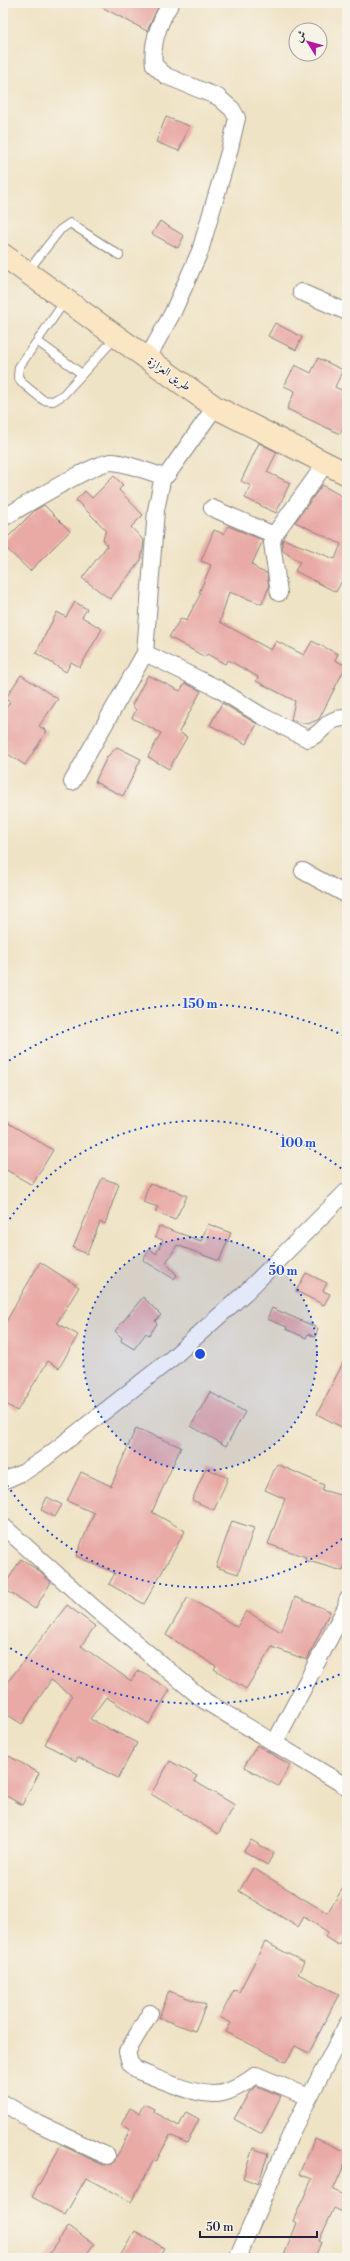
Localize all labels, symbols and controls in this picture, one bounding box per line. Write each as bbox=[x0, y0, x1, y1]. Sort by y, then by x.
north arrow bbox=[288, 22, 328, 62]
text: ش bbox=[292, 28, 310, 45]
street label: طريق العزازة bbox=[144, 354, 194, 394]
text: 150 m bbox=[183, 997, 217, 1012]
text: 100 m bbox=[280, 1136, 316, 1151]
text: 50 m bbox=[268, 1264, 298, 1279]
centre of rings bbox=[193, 1347, 207, 1361]
scale bar bbox=[200, 2213, 317, 2239]
text: 50 m bbox=[206, 2220, 234, 2235]

